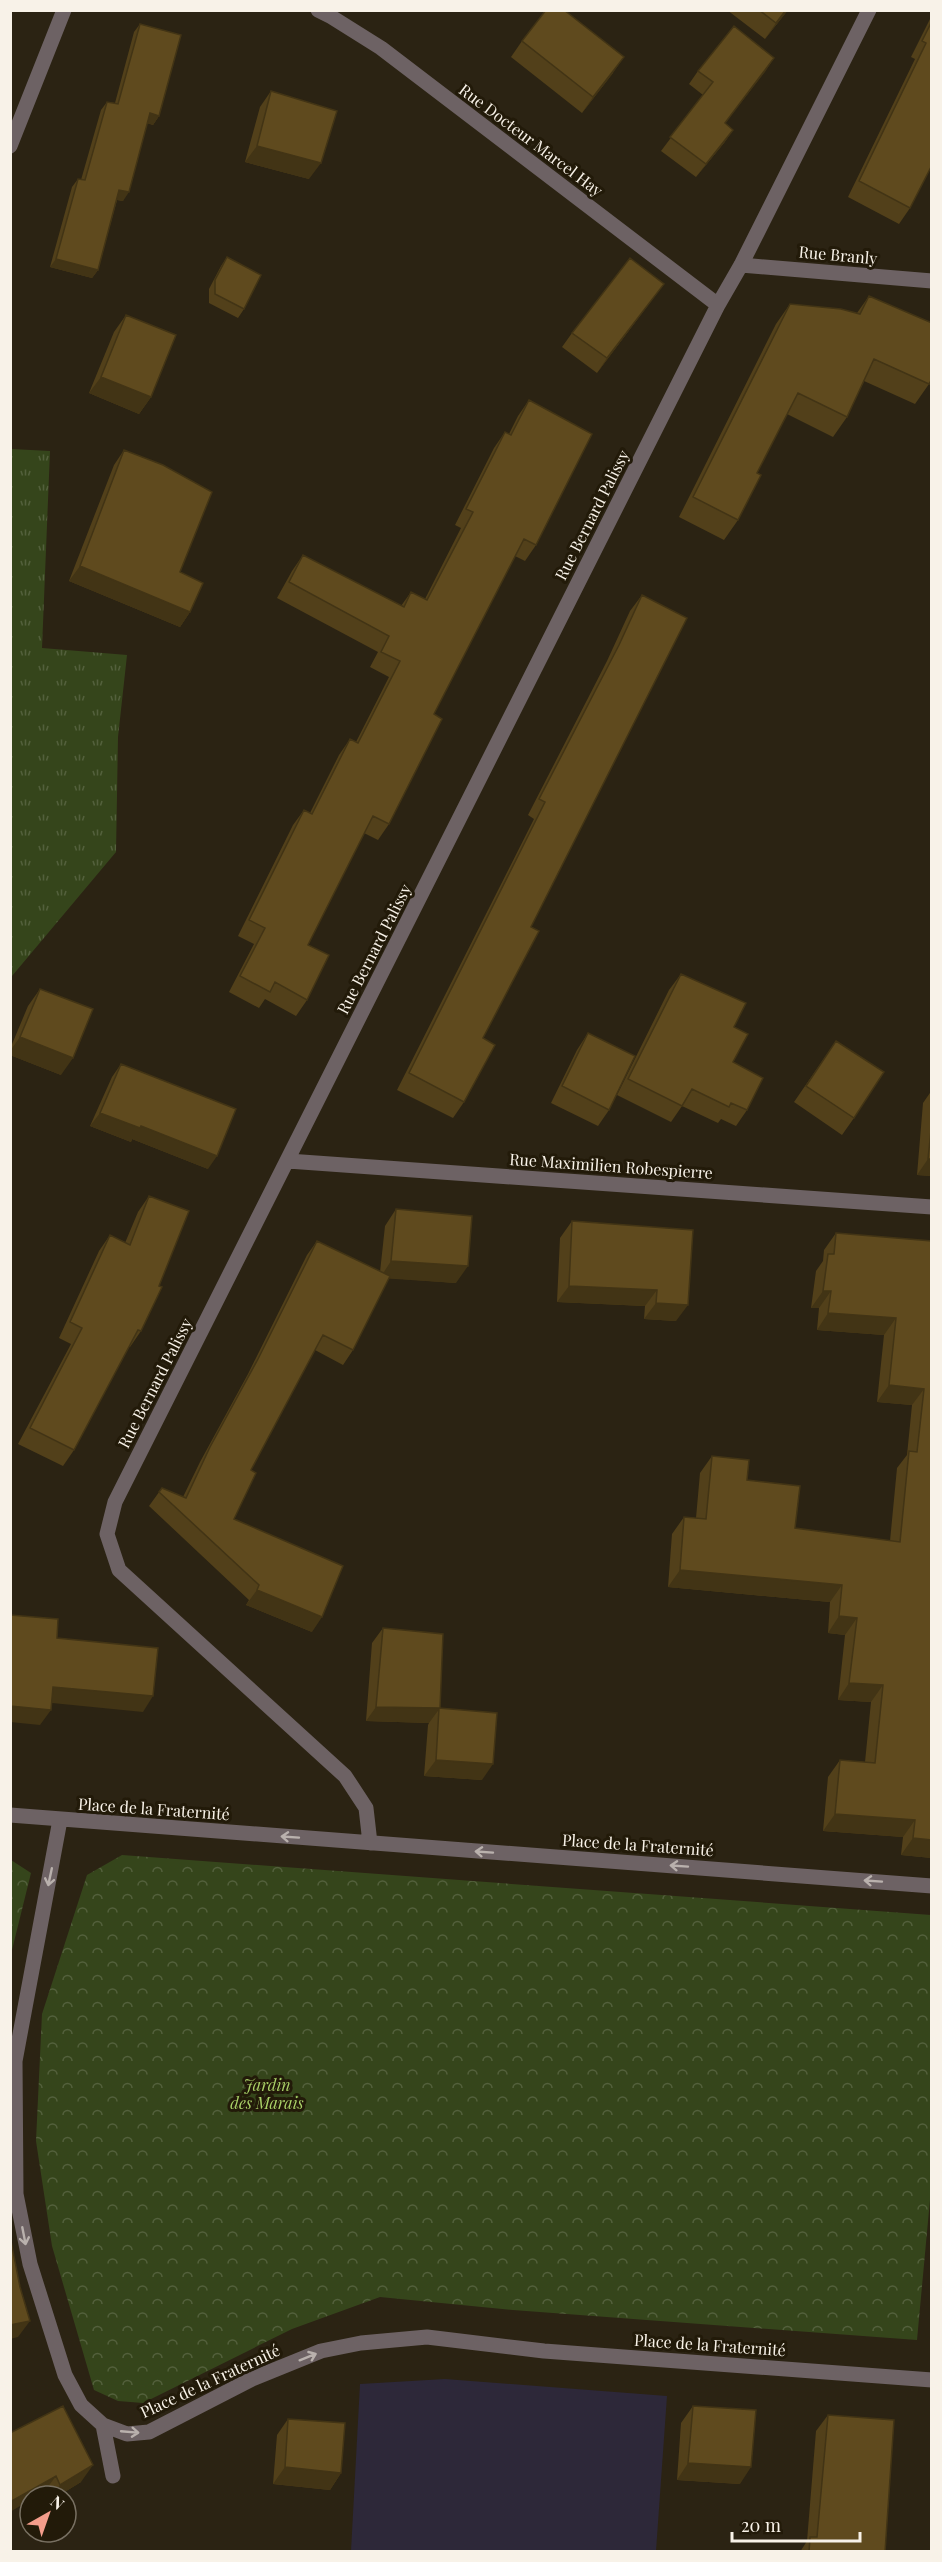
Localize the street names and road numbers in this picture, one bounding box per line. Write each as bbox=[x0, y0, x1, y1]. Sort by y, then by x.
street label: Rue Docteur Marcel Hay bbox=[455, 79, 607, 201]
street label: Rue Branly bbox=[798, 241, 878, 268]
street label: Rue Bernard Palissy bbox=[550, 446, 633, 583]
street label: Rue Bernard Palissy bbox=[332, 880, 415, 1017]
street label: Rue Maximilien Robespierre bbox=[509, 1148, 713, 1183]
street label: Rue Bernard Palissy bbox=[113, 1314, 196, 1451]
street label: Place de la Fraternité bbox=[78, 1793, 231, 1824]
street label: Place de la Fraternité bbox=[562, 1829, 715, 1860]
street label: Place de la Fraternité bbox=[634, 2329, 787, 2360]
street label: Place de la Fraternité bbox=[137, 2339, 283, 2422]

